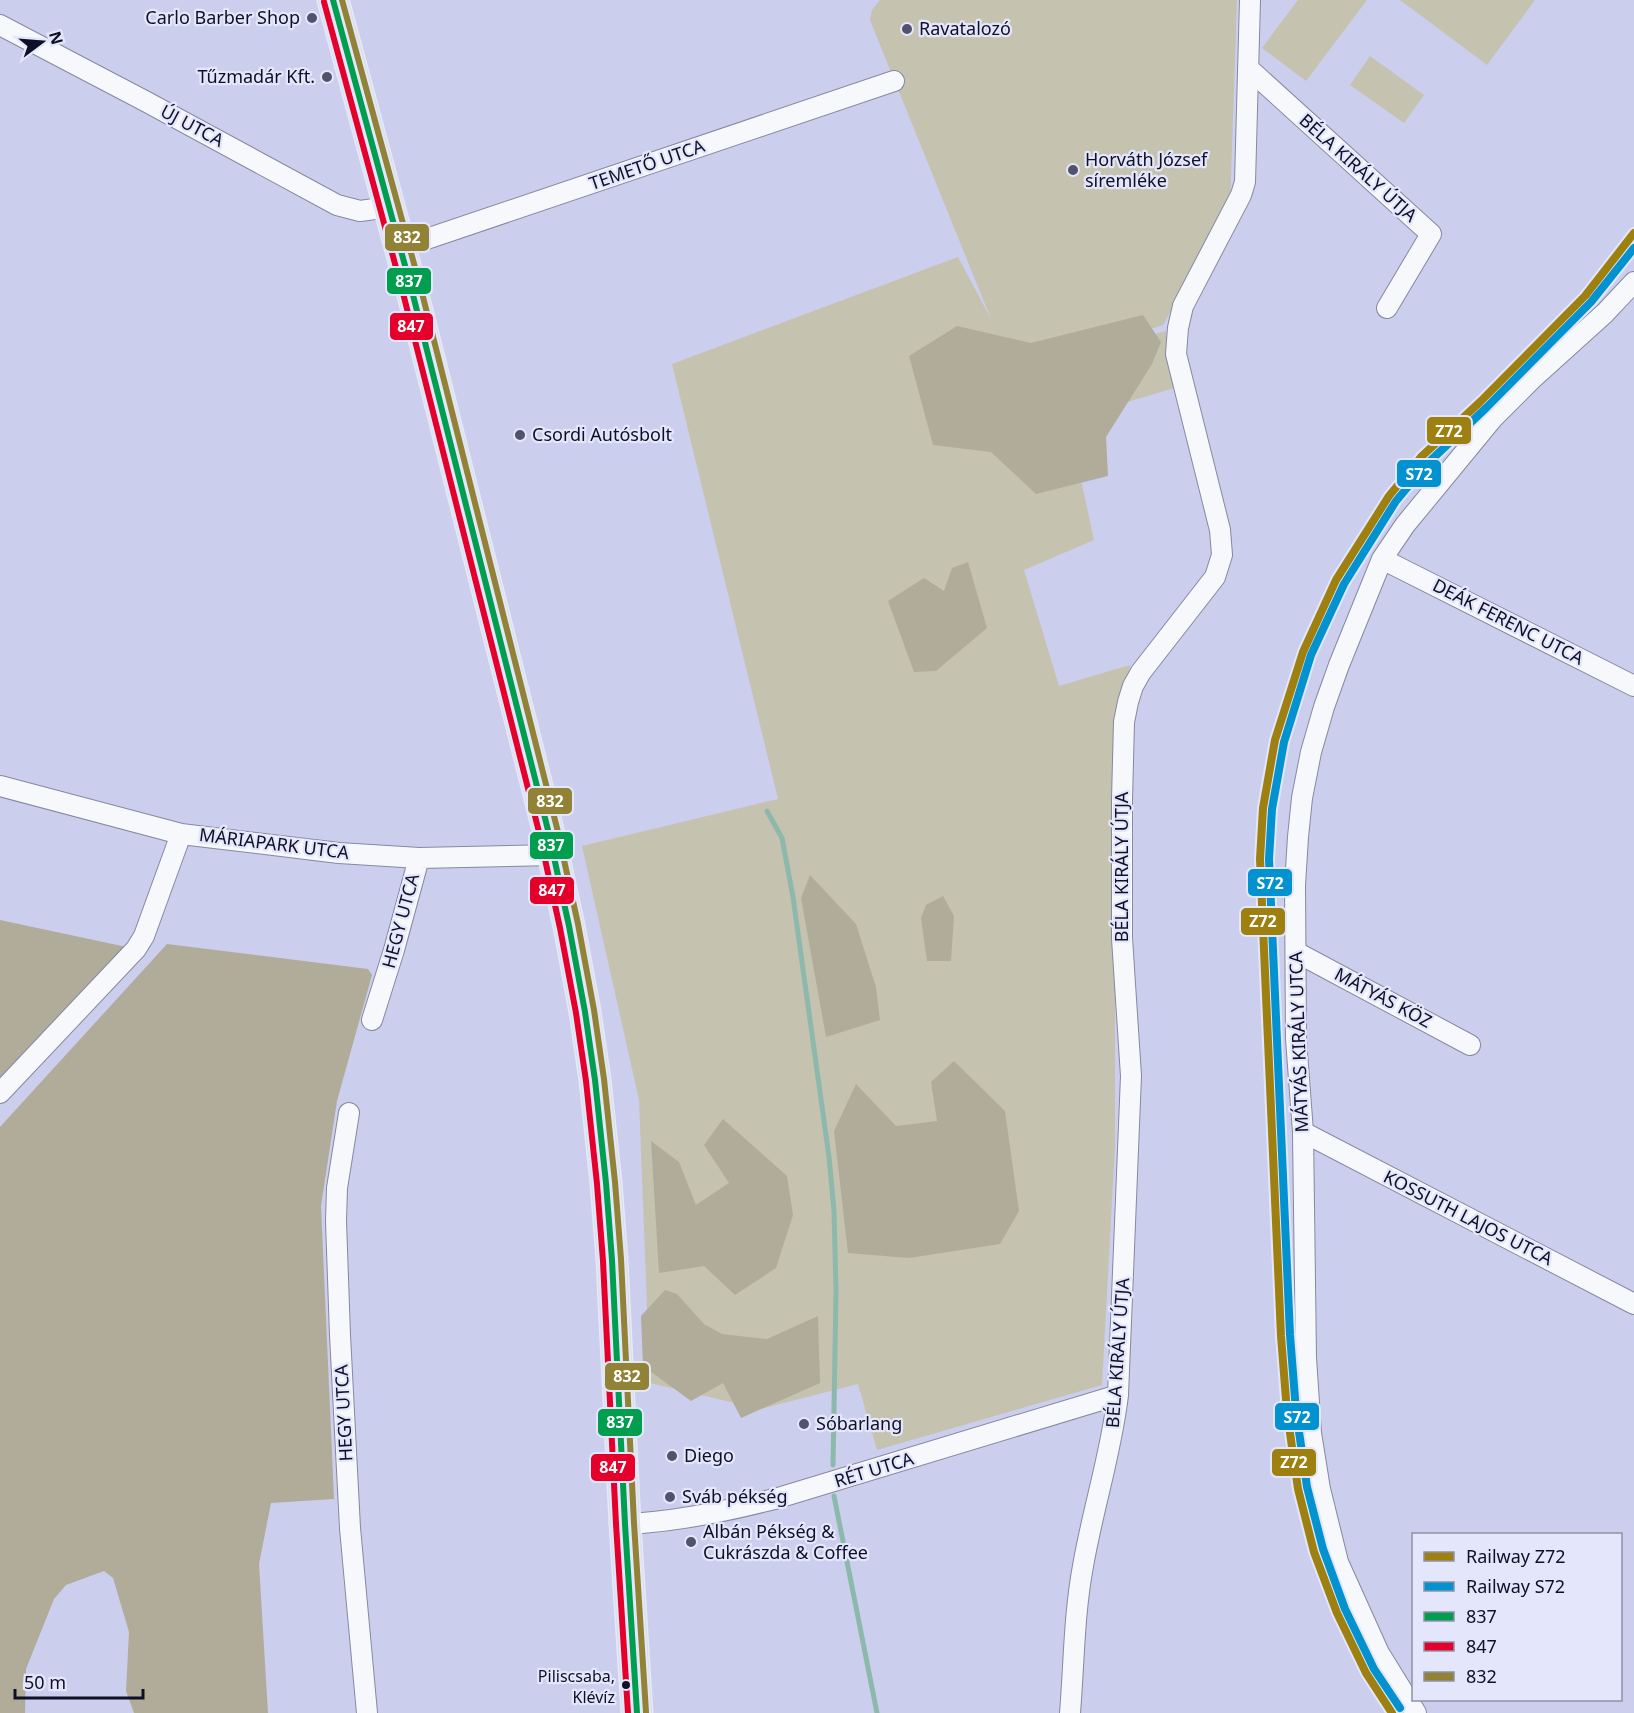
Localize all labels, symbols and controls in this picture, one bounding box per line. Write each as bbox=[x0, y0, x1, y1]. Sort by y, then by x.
place label: Carlo Barber Shop bbox=[145, 5, 300, 29]
marker: Carlo Barber Shop bbox=[305, 11, 319, 25]
north arrow bbox=[12, 12, 72, 72]
place label: Ravatalozó bbox=[919, 16, 1011, 40]
marker: Ravatalozó bbox=[900, 22, 914, 36]
text: N bbox=[44, 29, 69, 47]
place label: Tűzmadár Kft. bbox=[197, 64, 315, 88]
marker: Tűzmadár Kft. bbox=[320, 70, 334, 84]
street label: ÚJ UTCA bbox=[157, 98, 229, 152]
street label: BÉLA KIRÁLY ÚTJA bbox=[1295, 108, 1423, 227]
street label: TEMETŐ UTCA bbox=[586, 133, 708, 195]
place label: Horváth József síremléke bbox=[1085, 147, 1208, 192]
marker: Horváth József síremléke bbox=[1066, 163, 1080, 177]
line badge: 832 bbox=[384, 223, 430, 252]
text: 832 bbox=[393, 226, 421, 248]
line badge: 837 bbox=[386, 267, 432, 295]
text: 837 bbox=[395, 270, 423, 292]
line badge: 847 bbox=[389, 312, 434, 341]
text: 847 bbox=[397, 315, 425, 337]
line badge: Z72 bbox=[1426, 416, 1472, 445]
text: Z72 bbox=[1435, 420, 1463, 442]
place label: Csordi Autósbolt bbox=[532, 422, 673, 446]
marker: Csordi Autósbolt bbox=[513, 428, 527, 442]
line badge: S72 bbox=[1396, 459, 1442, 488]
text: S72 bbox=[1405, 463, 1433, 485]
street label: DEÁK FERENC UTCA bbox=[1429, 573, 1588, 670]
line badge: 832 bbox=[527, 787, 573, 815]
text: 832 bbox=[536, 790, 564, 812]
street label: BÉLA KIRÁLY ÚTJA bbox=[1109, 791, 1133, 942]
street label: MÁRIAPARK UTCA bbox=[198, 822, 351, 864]
line badge: 837 bbox=[529, 831, 574, 860]
text: 837 bbox=[537, 834, 565, 856]
line badge: S72 bbox=[1247, 868, 1293, 897]
street label: HEGY UTCA bbox=[376, 870, 424, 971]
text: S72 bbox=[1256, 872, 1284, 894]
line badge: 847 bbox=[529, 876, 575, 905]
text: 847 bbox=[538, 879, 566, 901]
line badge: Z72 bbox=[1240, 907, 1286, 936]
text: Z72 bbox=[1249, 910, 1277, 932]
street label: MÁTYÁS KIRÁLY UTCA bbox=[1283, 951, 1313, 1133]
street label: MÁTYÁS KÖZ bbox=[1331, 961, 1436, 1033]
street label: KOSSUTH LAJOS UTCA bbox=[1380, 1164, 1558, 1270]
street label: BÉLA KIRÁLY ÚTJA bbox=[1100, 1276, 1134, 1429]
line badge: 832 bbox=[604, 1362, 650, 1391]
street label: HEGY UTCA bbox=[328, 1363, 358, 1462]
text: 832 bbox=[613, 1365, 641, 1387]
line badge: S72 bbox=[1274, 1402, 1320, 1431]
text: S72 bbox=[1283, 1406, 1311, 1428]
line badge: 837 bbox=[597, 1408, 643, 1437]
text: 837 bbox=[606, 1411, 634, 1433]
place label: Sóbarlang bbox=[816, 1411, 902, 1435]
marker: Sóbarlang bbox=[797, 1417, 811, 1431]
place label: Diego bbox=[684, 1443, 734, 1467]
street label: RÉT UTCA bbox=[831, 1445, 917, 1492]
line badge: Z72 bbox=[1271, 1448, 1317, 1477]
marker: Diego bbox=[665, 1449, 679, 1463]
text: Z72 bbox=[1280, 1451, 1308, 1473]
line badge: 847 bbox=[590, 1453, 636, 1482]
text: 847 bbox=[599, 1456, 627, 1478]
place label: Sváb pékség bbox=[682, 1484, 788, 1508]
marker: Sváb pékség bbox=[663, 1490, 677, 1504]
place label: Albán Pékség & Cukrászda & Coffee bbox=[703, 1519, 868, 1564]
legend bbox=[1412, 1533, 1622, 1701]
marker: Albán Pékség & Cukrászda & Coffee bbox=[684, 1535, 698, 1549]
text: Railway Z72 bbox=[1466, 1544, 1566, 1568]
text: Railway S72 bbox=[1466, 1574, 1565, 1598]
text: 837 bbox=[1466, 1604, 1497, 1628]
text: 847 bbox=[1466, 1634, 1497, 1658]
scale bar bbox=[15, 1662, 142, 1700]
text: 832 bbox=[1466, 1664, 1497, 1688]
place label: Piliscsaba, Klévíz bbox=[538, 1665, 615, 1708]
text: 50 m bbox=[24, 1670, 66, 1694]
marker: Piliscsaba, Klévíz bbox=[620, 1679, 632, 1691]

